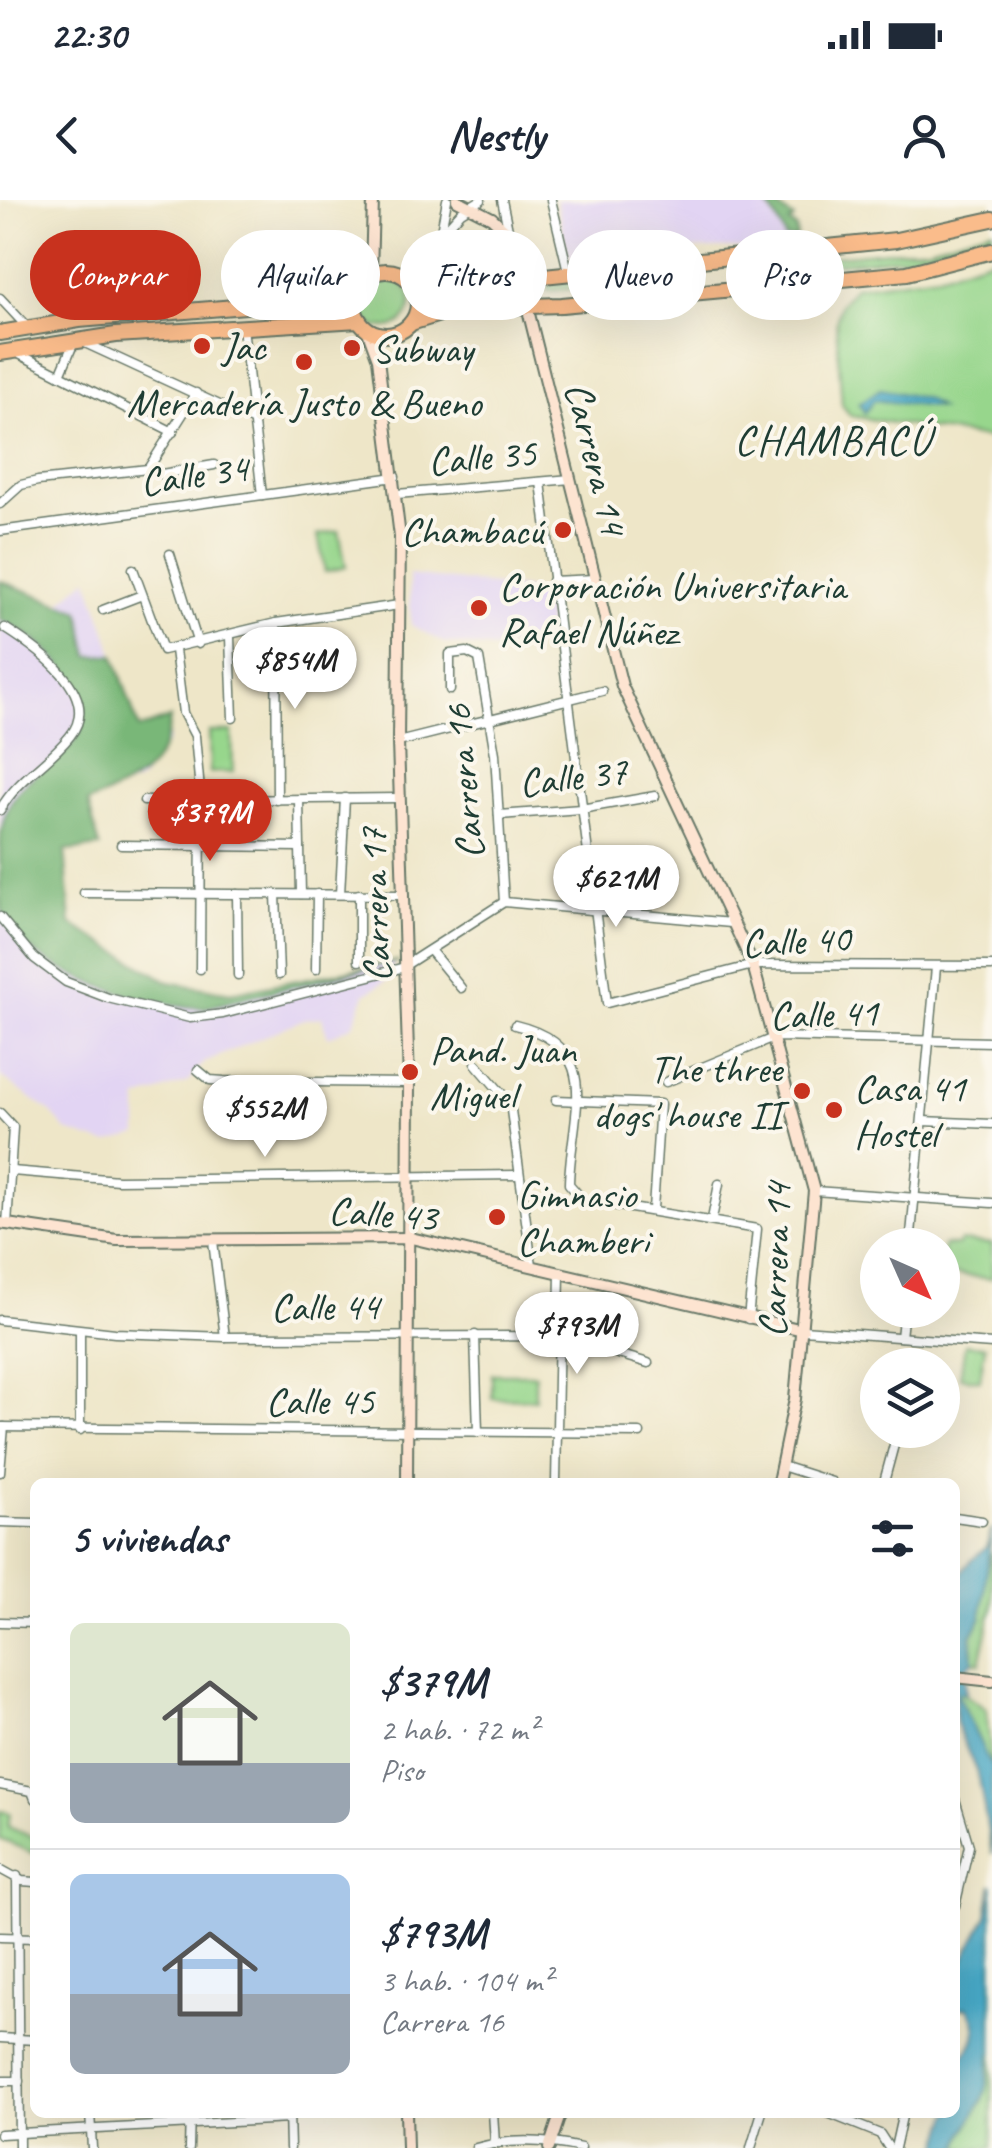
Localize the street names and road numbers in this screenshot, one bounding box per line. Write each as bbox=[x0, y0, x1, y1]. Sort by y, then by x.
street label: Carrera 14 bbox=[553, 377, 640, 543]
street label: Calle 35 bbox=[426, 427, 540, 487]
street label: Calle 34 bbox=[137, 442, 255, 507]
street label: Carrera 16 bbox=[432, 702, 496, 861]
street label: Calle 37 bbox=[516, 745, 632, 808]
street label: Carrera 17 bbox=[347, 825, 403, 983]
street label: Calle 40 bbox=[741, 913, 855, 969]
street label: Calle 41 bbox=[769, 987, 881, 1041]
street label: Carrera 14 bbox=[747, 1178, 803, 1338]
street label: Calle 43 bbox=[327, 1185, 442, 1243]
street label: Calle 44 bbox=[270, 1281, 384, 1333]
street label: Calle 45 bbox=[266, 1376, 376, 1426]

